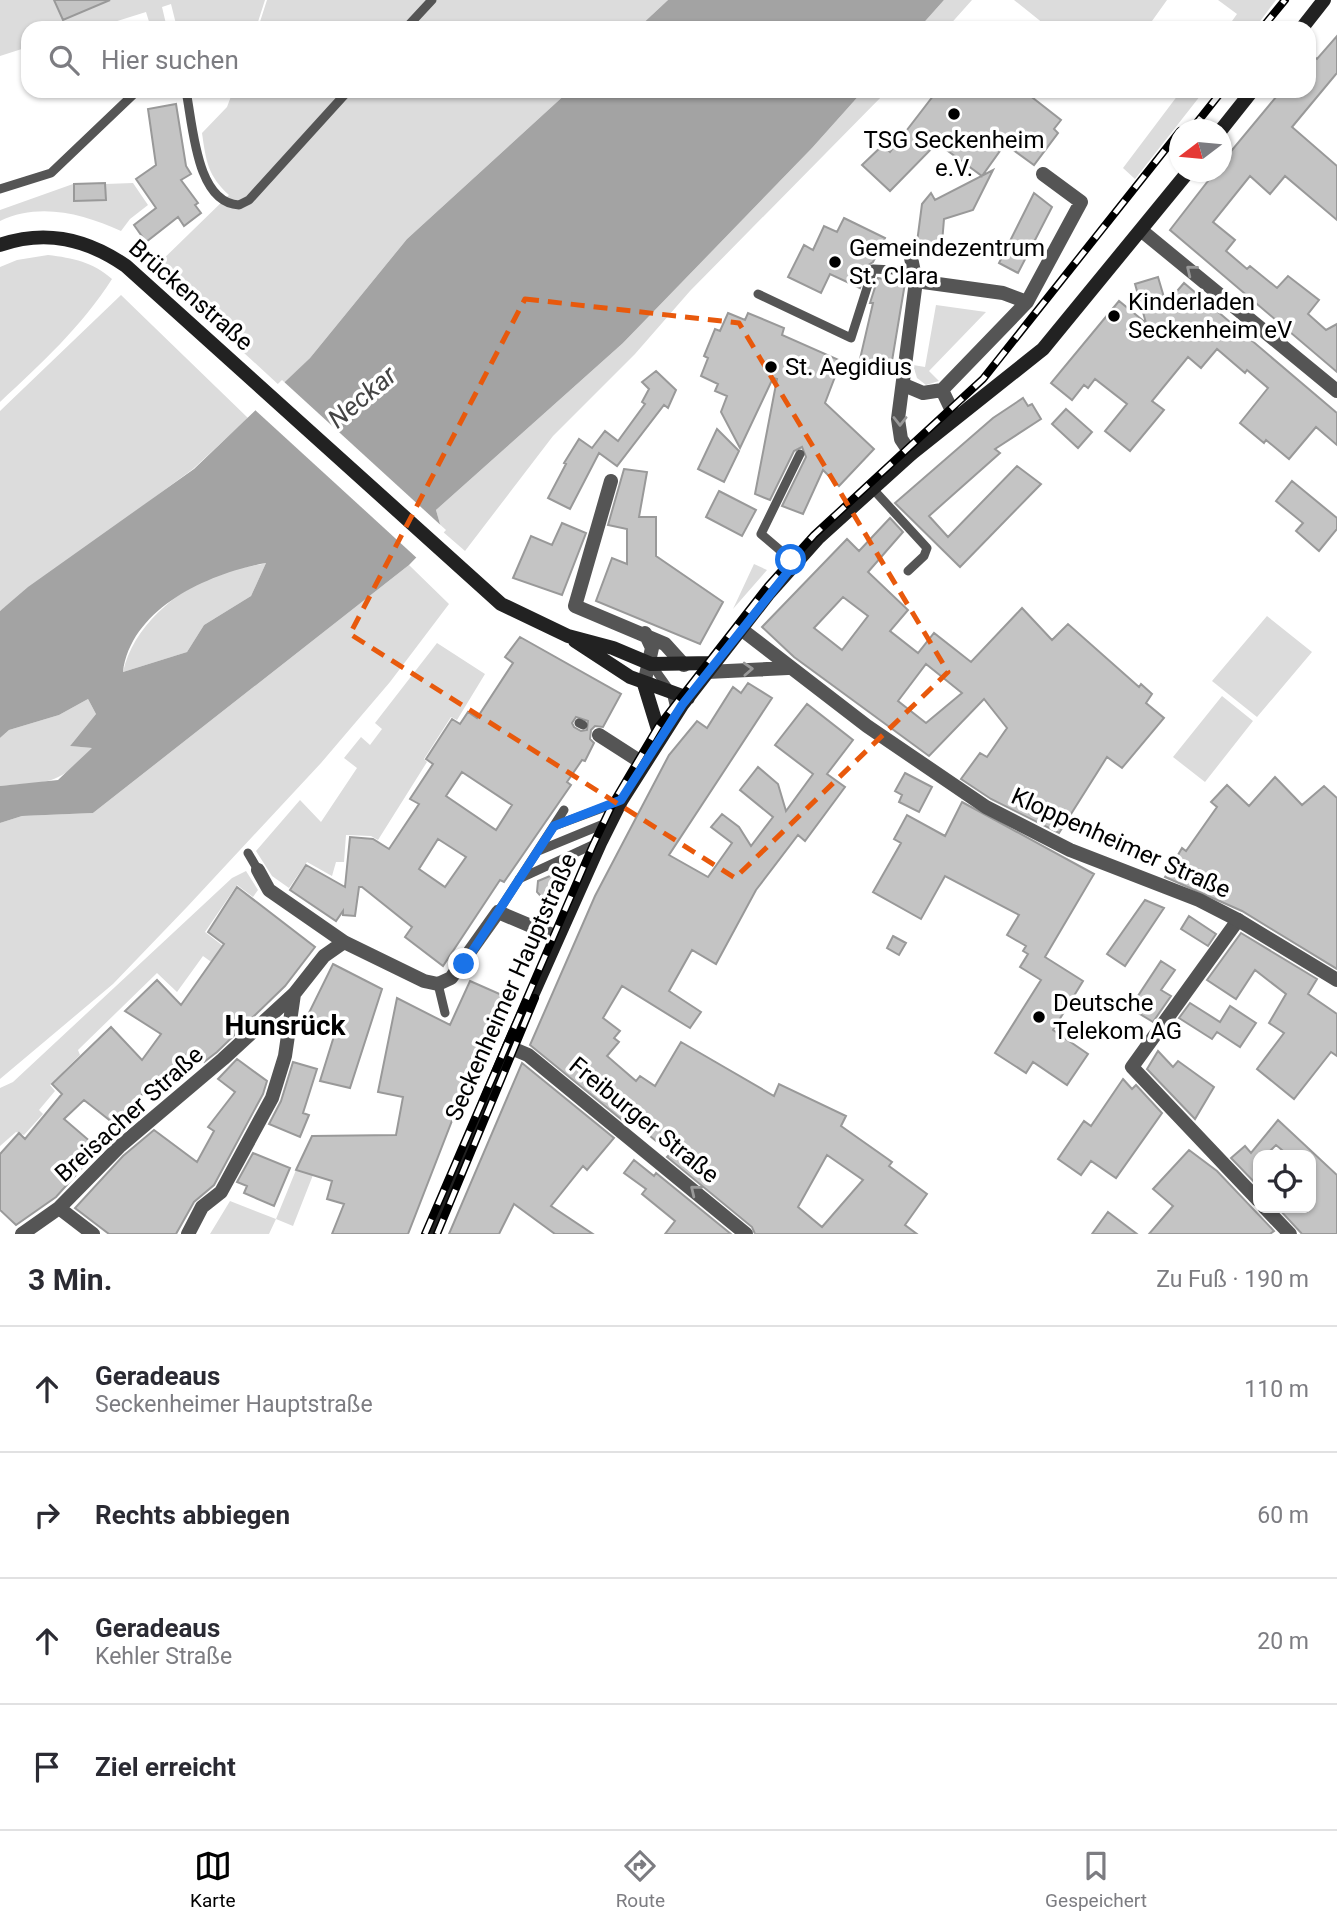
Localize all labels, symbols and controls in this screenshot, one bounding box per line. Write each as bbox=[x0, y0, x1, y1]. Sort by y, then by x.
search box bbox=[21, 21, 1316, 98]
icon: search bbox=[45, 41, 83, 79]
text: Hier suchen bbox=[101, 45, 239, 75]
marker: TSG Seckenheim e.V. bbox=[946, 106, 962, 122]
north arrow bbox=[1169, 119, 1232, 182]
place label: TSG Seckenheim e.V. bbox=[864, 126, 1044, 182]
street label: Brückenstraße bbox=[123, 234, 259, 356]
place label: Gemeindezentrum St. Clara bbox=[849, 234, 1045, 290]
marker: Gemeindezentrum St. Clara bbox=[827, 254, 843, 270]
one-way arrow bbox=[1187, 266, 1199, 279]
place label: Kinderladen Seckenheim eV bbox=[1128, 288, 1292, 344]
marker: Kinderladen Seckenheim eV bbox=[1106, 308, 1122, 324]
place label: St. Aegidius bbox=[785, 353, 912, 381]
water label: Neckar bbox=[322, 359, 403, 434]
marker: St. Aegidius bbox=[763, 359, 779, 375]
one-way arrow bbox=[892, 416, 908, 426]
route start bbox=[775, 544, 806, 575]
one-way arrow bbox=[742, 661, 753, 676]
street label: Kloppenheimer Straße bbox=[1007, 782, 1235, 904]
street label: Seckenheimer Hauptstraße bbox=[439, 849, 583, 1125]
route end bbox=[448, 948, 479, 979]
place label: Deutsche Telekom AG bbox=[1053, 989, 1182, 1045]
district label: Hunsrück bbox=[224, 1009, 347, 1042]
marker: Deutsche Telekom AG bbox=[1031, 1009, 1047, 1025]
street label: Breisacher Straße bbox=[49, 1040, 209, 1188]
street label: Freiburger Straße bbox=[564, 1051, 724, 1189]
map controls bbox=[1253, 1150, 1316, 1213]
button: locate bbox=[1253, 1150, 1316, 1213]
one-way arrow bbox=[690, 1186, 703, 1198]
text: 3 Min. bbox=[28, 1262, 112, 1297]
text: Zu Fuß · 190 m bbox=[1156, 1266, 1309, 1293]
text: Geradeaus bbox=[95, 1361, 220, 1391]
icon: ahead bbox=[28, 1370, 66, 1408]
text: 110 m bbox=[1244, 1376, 1309, 1403]
text: Seckenheimer Hauptstraße bbox=[95, 1391, 373, 1418]
icon: right bbox=[28, 1496, 66, 1534]
text: Rechts abbiegen bbox=[95, 1500, 290, 1530]
text: 60 m bbox=[1257, 1502, 1309, 1529]
text: Geradeaus bbox=[95, 1613, 220, 1643]
icon: ahead bbox=[28, 1622, 66, 1660]
text: 20 m bbox=[1257, 1628, 1309, 1655]
text: Kehler Straße bbox=[95, 1643, 232, 1670]
icon: arrive bbox=[28, 1748, 66, 1786]
text: Ziel erreicht bbox=[95, 1752, 236, 1782]
tab: Karte bbox=[190, 1847, 236, 1912]
tab: Route bbox=[616, 1847, 665, 1912]
tab: Gespeichert bbox=[1045, 1847, 1147, 1912]

